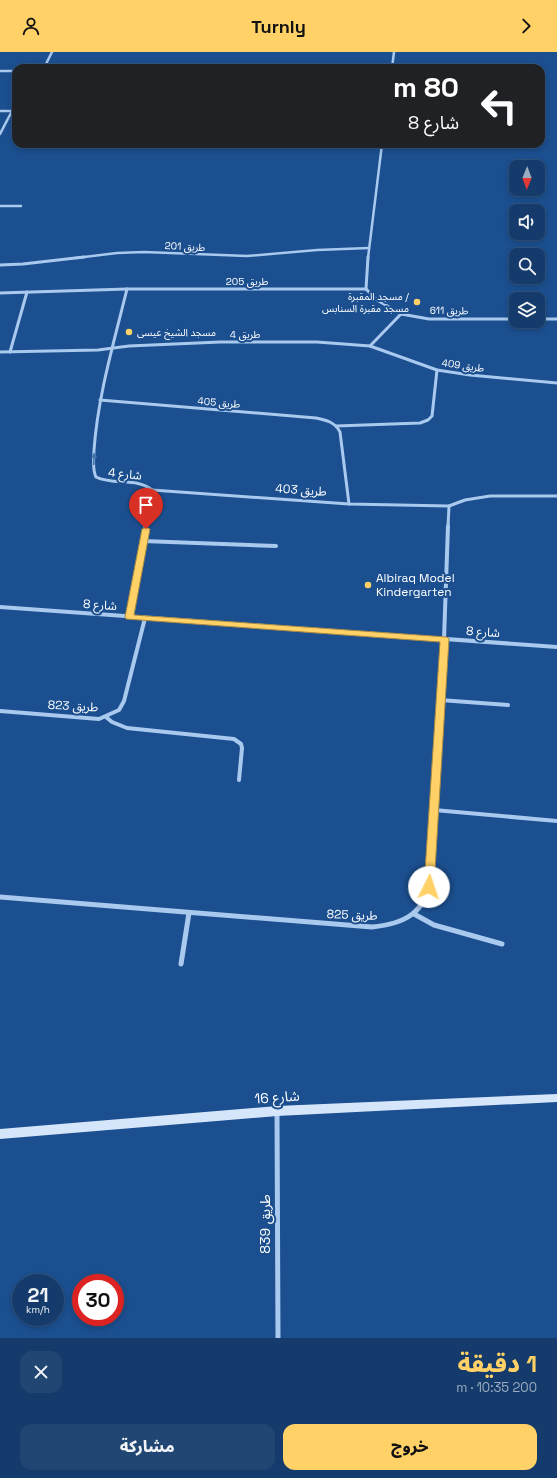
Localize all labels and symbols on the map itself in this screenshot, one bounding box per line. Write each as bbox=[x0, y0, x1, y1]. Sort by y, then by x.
north arrow bbox=[509, 160, 545, 196]
street label: طريق 201 bbox=[164, 239, 206, 254]
street label: طريق 205 bbox=[226, 275, 268, 288]
place label: مسجد المقبرة / مسجد مقبرة السنابس bbox=[322, 290, 409, 315]
marker: مسجد المقبرة / مسجد مقبرة السنابس bbox=[412, 297, 422, 307]
street label: طريق 611 bbox=[430, 304, 469, 317]
place label: مسجد الشيخ عيسى bbox=[137, 326, 216, 340]
marker: مسجد الشيخ عيسى bbox=[124, 327, 134, 337]
street label: طريق 4 bbox=[230, 328, 260, 341]
street label: طريق 409 bbox=[441, 356, 485, 375]
street label: طريق 405 bbox=[197, 394, 241, 411]
one-way arrow bbox=[91, 452, 97, 465]
street label: شارع 4 bbox=[107, 464, 143, 485]
street label: طريق 403 bbox=[275, 480, 327, 500]
pin bbox=[129, 488, 163, 529]
place label: Albiraq Model Kindergarten bbox=[376, 570, 455, 600]
marker: Albiraq Model Kindergarten bbox=[363, 580, 373, 590]
street label: شارع 8 bbox=[82, 596, 118, 615]
street label: شارع 8 bbox=[465, 623, 501, 642]
street label: طريق 823 bbox=[47, 697, 99, 715]
position arrow bbox=[408, 866, 450, 908]
street label: طريق 825 bbox=[326, 906, 378, 924]
street label: شارع 16 bbox=[254, 1086, 300, 1110]
street label: طريق 839 bbox=[256, 1194, 275, 1254]
speed limit sign: 30 bbox=[72, 1274, 124, 1326]

